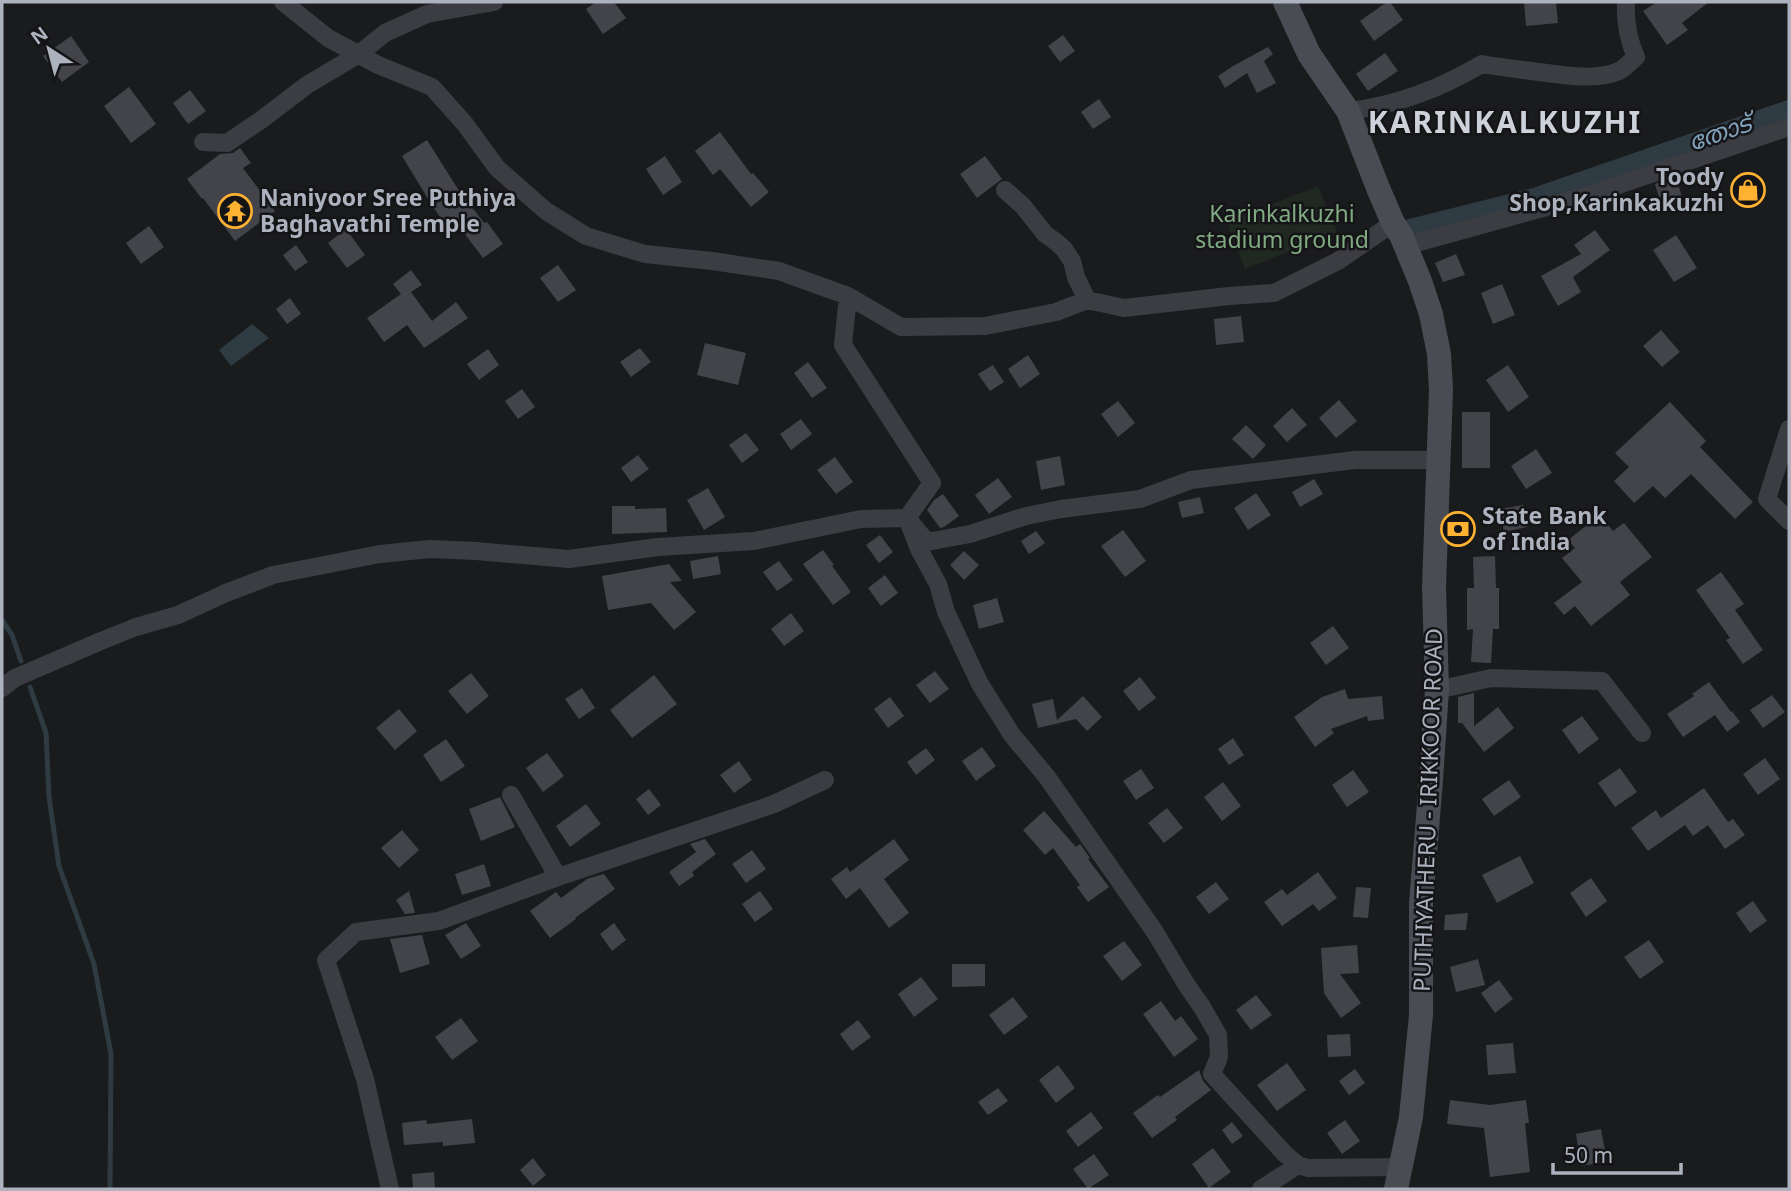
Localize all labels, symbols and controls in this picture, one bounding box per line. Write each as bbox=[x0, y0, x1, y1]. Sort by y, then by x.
north arrow bbox=[14, 14, 84, 84]
text: N bbox=[25, 20, 53, 50]
district label: KARINKALKUZHI bbox=[1368, 101, 1642, 142]
water label: തോട് bbox=[1684, 103, 1762, 158]
place label: Toody Shop,Karinkakuzhi bbox=[1509, 160, 1725, 218]
shop icon: Toody Shop,Karinkakuzhi bbox=[1729, 171, 1767, 209]
place label: Naniyoor Sree Puthiya Baghavathi Temple bbox=[260, 181, 516, 239]
temple icon: Naniyoor Sree Puthiya Baghavathi Temple bbox=[216, 192, 254, 230]
park label: Karinkalkuzhi stadium ground bbox=[1195, 197, 1369, 255]
place label: State Bank of India bbox=[1482, 499, 1607, 557]
bank icon: State Bank of India bbox=[1439, 510, 1477, 548]
street label: PUTHIYATHERU - IRIKKOOR ROAD bbox=[1405, 628, 1449, 992]
scale bar bbox=[1553, 1132, 1681, 1176]
text: 50 m bbox=[1564, 1141, 1613, 1169]

